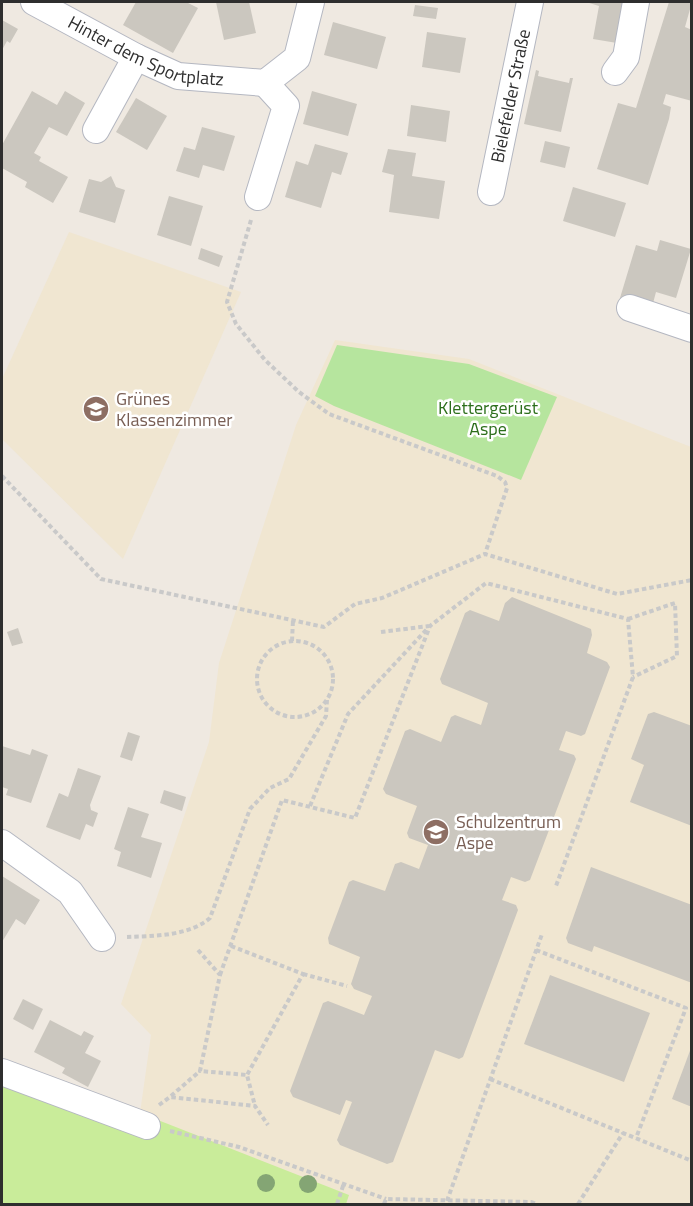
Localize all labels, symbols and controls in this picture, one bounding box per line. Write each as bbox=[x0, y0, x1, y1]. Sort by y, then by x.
street label: Hinter dem Sportplatz bbox=[63, 9, 225, 93]
street label: Bielefelder Straße bbox=[483, 27, 537, 165]
place label: Grünes Klassenzimmer bbox=[116, 385, 232, 433]
school or university icon: Grünes Klassenzimmer bbox=[81, 394, 111, 424]
park label: Klettergerüst Aspe bbox=[438, 394, 539, 442]
place label: Schulzentrum Aspe bbox=[456, 808, 561, 856]
school or university icon: Schulzentrum Aspe bbox=[421, 817, 451, 847]

